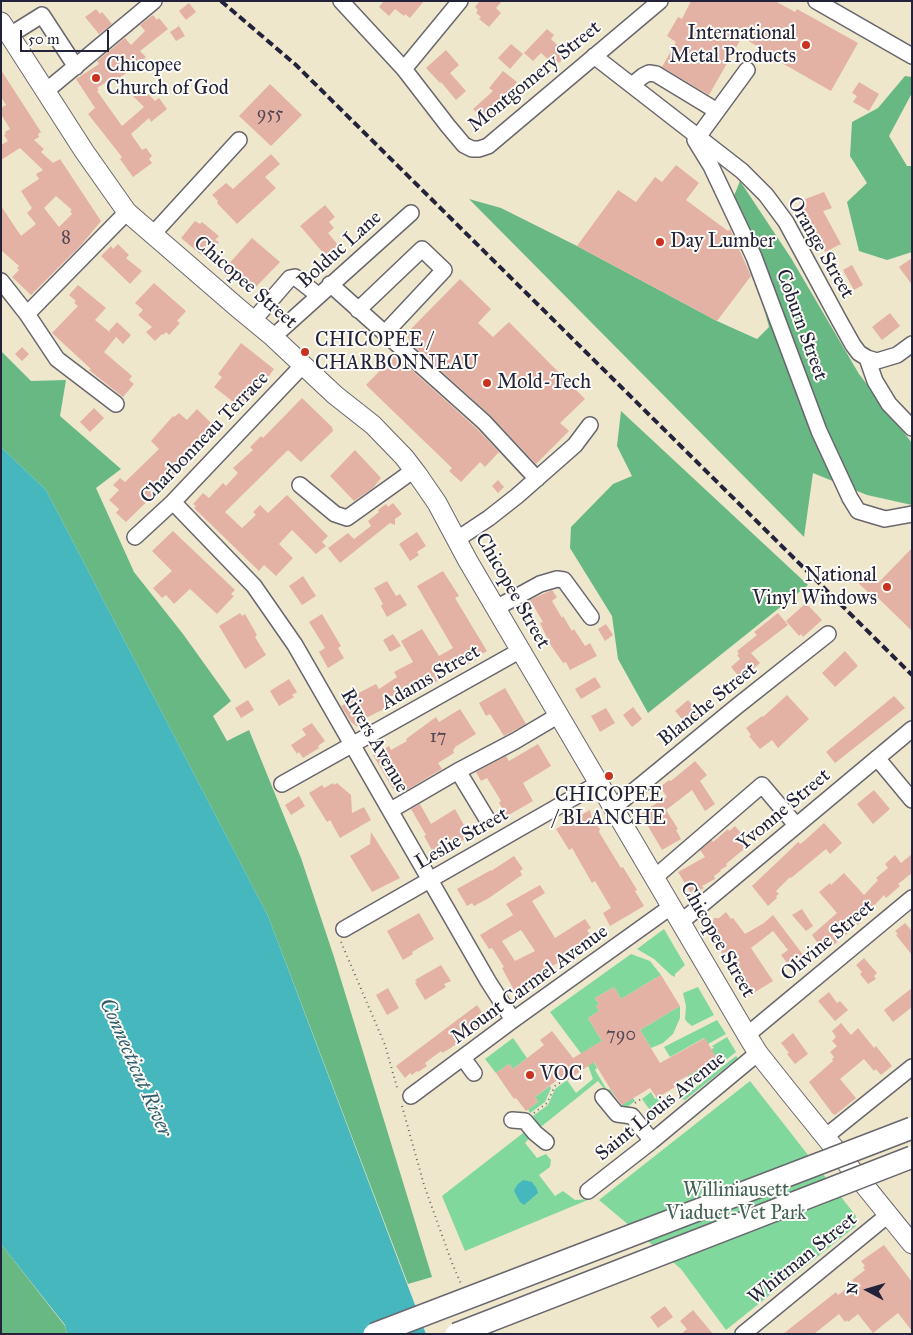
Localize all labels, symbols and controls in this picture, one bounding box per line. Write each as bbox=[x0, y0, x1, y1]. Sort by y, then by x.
street label: Montgomery Street bbox=[464, 16, 606, 138]
scale bar bbox=[22, 20, 111, 52]
place label: International Metal Products bbox=[670, 22, 796, 69]
text: 50 m bbox=[28, 30, 60, 48]
marker: International Metal Products bbox=[800, 39, 812, 51]
place label: Chicopee Church of God bbox=[106, 54, 229, 101]
marker: Chicopee Church of God bbox=[90, 72, 102, 84]
house number: 955 bbox=[257, 104, 283, 126]
street label: Orange Street bbox=[781, 193, 859, 303]
street label: Bolduc Lane bbox=[293, 206, 387, 294]
house number: 8 bbox=[61, 228, 71, 250]
place label: Day Lumber bbox=[670, 230, 775, 254]
street label: Chicopee Street bbox=[188, 231, 302, 335]
marker: Day Lumber bbox=[654, 236, 666, 248]
street label: Coburn Street bbox=[770, 266, 832, 384]
place label: CHICOPEE / CHARBONNEAU bbox=[315, 329, 478, 376]
marker: CHICOPEE / CHARBONNEAU bbox=[299, 346, 311, 358]
street label: Charbonneau Terrace bbox=[136, 367, 274, 509]
place label: Mold-Tech bbox=[497, 371, 591, 395]
marker: Mold-Tech bbox=[481, 377, 493, 389]
street label: Chicopee Street bbox=[469, 529, 555, 653]
place label: National Vinyl Windows bbox=[752, 564, 877, 611]
marker: National Vinyl Windows bbox=[881, 581, 893, 593]
street label: Adams Street bbox=[377, 640, 485, 716]
street label: Blanche Street bbox=[654, 658, 762, 752]
street label: Rivers Avenue bbox=[335, 685, 413, 797]
house number: 17 bbox=[430, 727, 446, 749]
street label: Yvonne Street bbox=[732, 764, 836, 856]
marker: CHICOPEE / BLANCHE bbox=[603, 770, 615, 782]
place label: CHICOPEE / BLANCHE bbox=[552, 784, 666, 831]
street label: Leslie Street bbox=[411, 803, 513, 875]
street label: Chicopee Street bbox=[674, 878, 760, 1002]
street label: Olivine Street bbox=[777, 895, 879, 987]
street label: Mount Carmel Avenue bbox=[447, 920, 613, 1050]
water label: Connecticut River bbox=[93, 995, 177, 1141]
house number: 790 bbox=[606, 1025, 636, 1047]
street label: Saint Louis Avenue bbox=[591, 1047, 731, 1167]
place label: VOC bbox=[540, 1063, 582, 1087]
marker: VOC bbox=[524, 1069, 536, 1081]
park label: Williniausett Viaduct-Vet Park bbox=[666, 1179, 806, 1226]
street label: Whitman Street bbox=[744, 1208, 862, 1310]
north arrow bbox=[843, 1265, 893, 1315]
text: N bbox=[844, 1282, 862, 1295]

